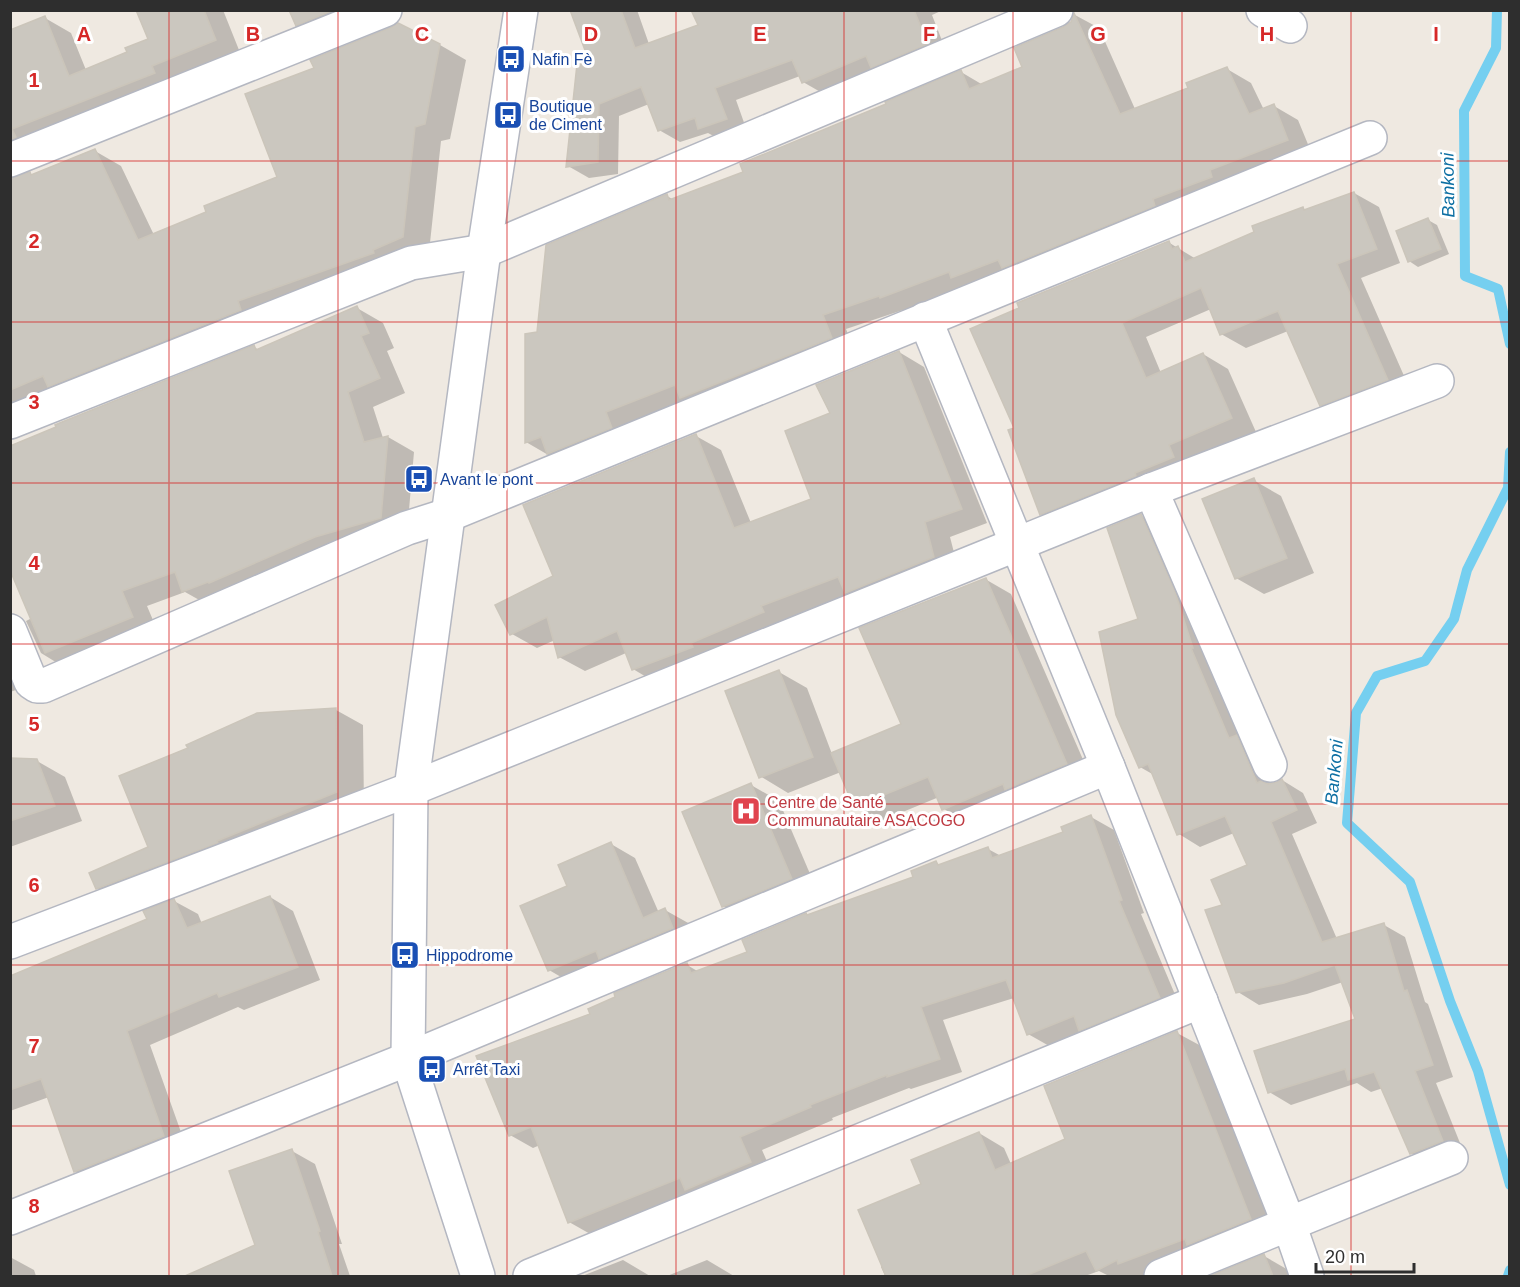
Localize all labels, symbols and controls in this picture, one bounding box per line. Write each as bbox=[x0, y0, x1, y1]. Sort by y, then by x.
text: A bbox=[77, 23, 91, 45]
text: B bbox=[246, 23, 260, 45]
text: C bbox=[415, 23, 429, 45]
text: D bbox=[584, 23, 598, 45]
text: E bbox=[753, 23, 767, 45]
text: F bbox=[923, 23, 935, 45]
text: G bbox=[1090, 23, 1106, 45]
text: H bbox=[1260, 23, 1274, 45]
text: I bbox=[1433, 23, 1439, 45]
bus stop icon: Nafin Fè bbox=[495, 43, 527, 75]
place label: Nafin Fè bbox=[532, 51, 593, 68]
text: 1 bbox=[28, 69, 40, 91]
place label: Boutique de Ciment bbox=[529, 98, 602, 133]
bus stop icon: Boutique de Ciment bbox=[492, 99, 524, 131]
water label: Bankoni bbox=[1437, 151, 1459, 218]
text: 2 bbox=[28, 230, 40, 252]
text: 3 bbox=[28, 391, 40, 413]
bus stop icon: Avant le pont bbox=[403, 463, 435, 495]
place label: Avant le pont bbox=[440, 471, 534, 488]
text: 4 bbox=[28, 552, 40, 574]
text: 5 bbox=[28, 713, 40, 735]
water label: Bankoni bbox=[1321, 738, 1347, 805]
place label: Centre de Santé Communautaire ASACOGO bbox=[767, 794, 965, 829]
hospital icon: Centre de Santé Communautaire ASACOGO bbox=[730, 795, 762, 827]
text: 6 bbox=[28, 874, 40, 896]
bus stop icon: Hippodrome bbox=[389, 939, 421, 971]
place label: Hippodrome bbox=[426, 947, 513, 964]
text: 7 bbox=[28, 1035, 40, 1057]
bus stop icon: Arrêt Taxi bbox=[416, 1053, 448, 1085]
place label: Arrêt Taxi bbox=[453, 1061, 520, 1078]
text: 8 bbox=[28, 1195, 40, 1217]
scale bar bbox=[1316, 1236, 1414, 1274]
text: 20 m bbox=[1325, 1247, 1365, 1267]

